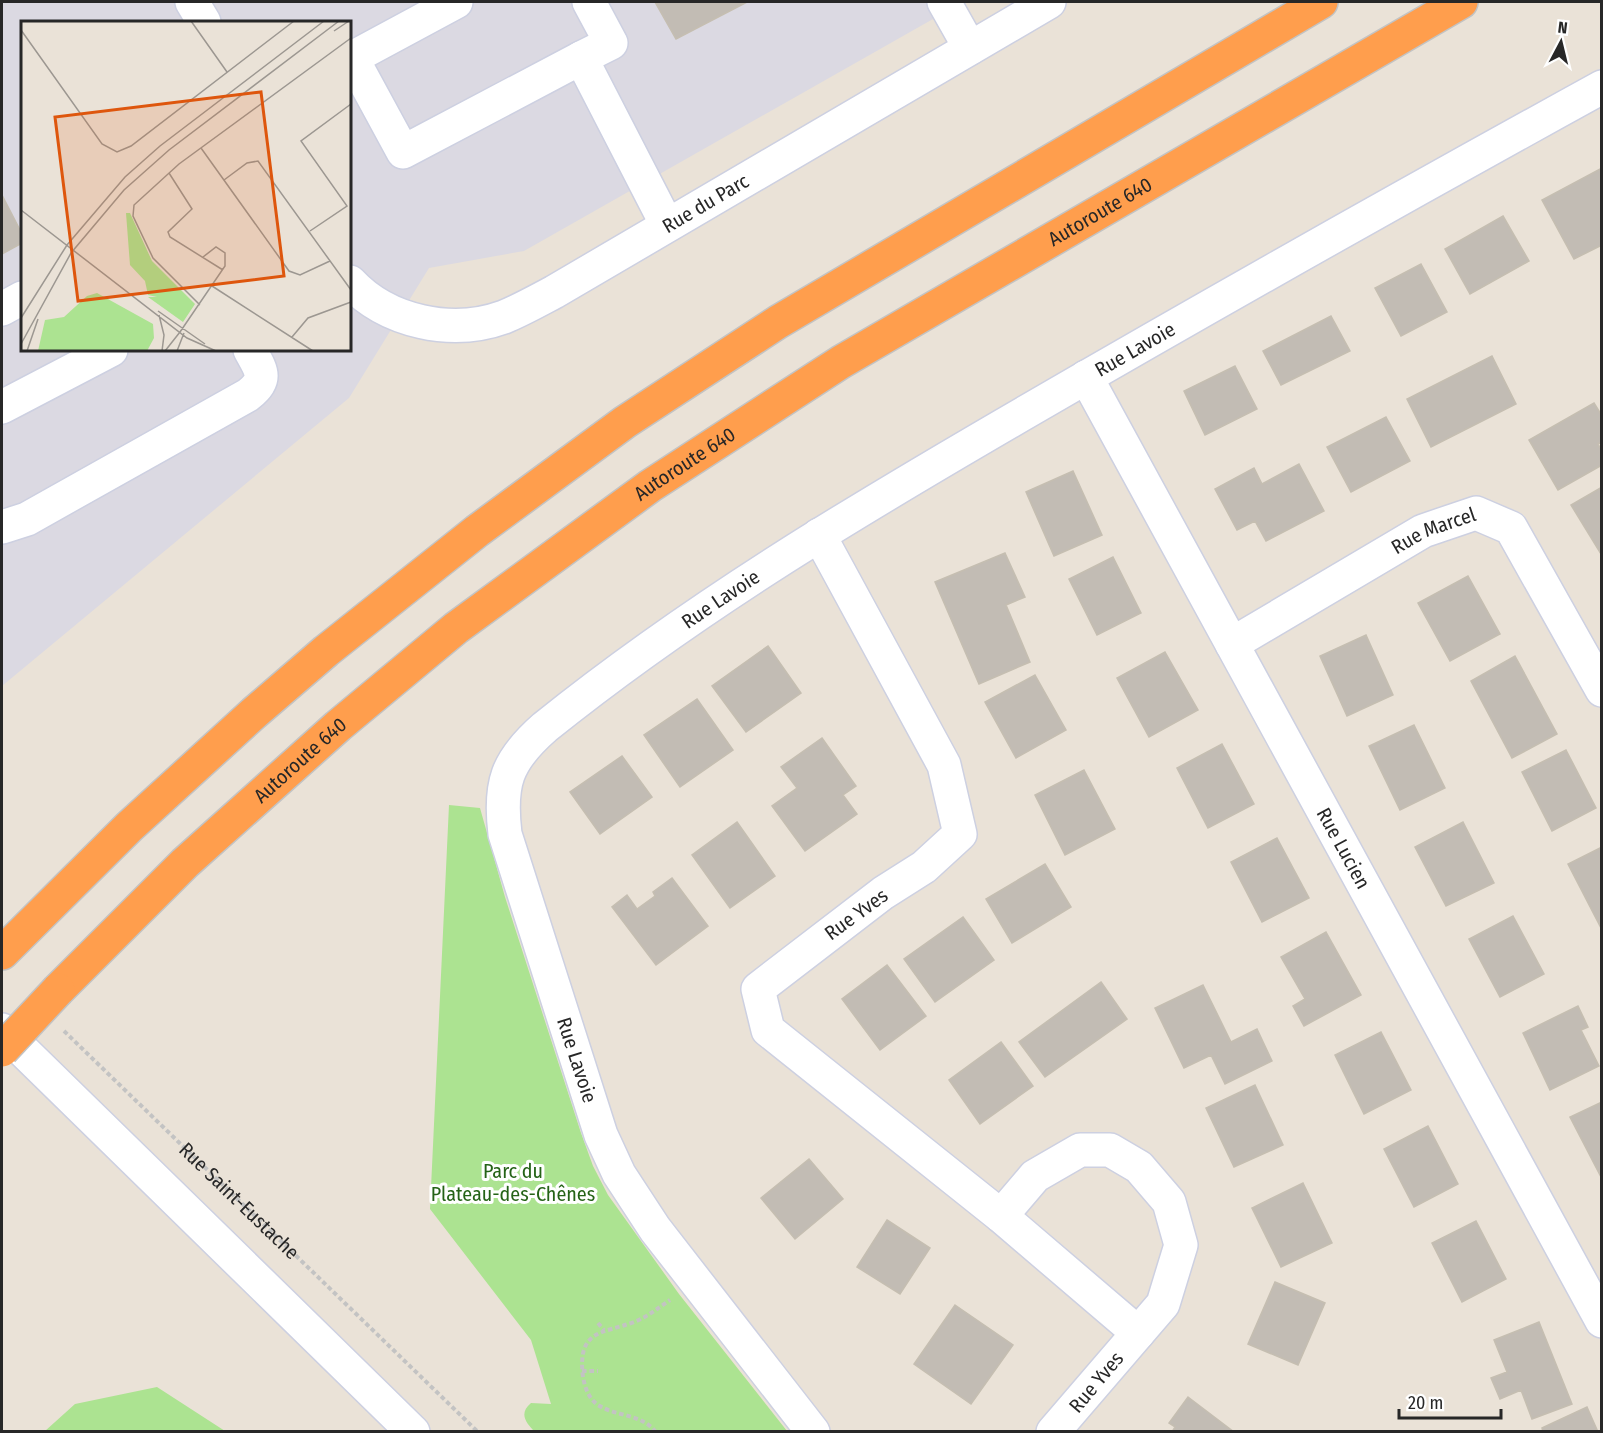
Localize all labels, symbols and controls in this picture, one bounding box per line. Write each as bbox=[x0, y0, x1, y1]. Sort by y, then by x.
north arrow bbox=[1531, 12, 1591, 72]
text: N bbox=[1557, 18, 1569, 38]
inset map bbox=[21, 21, 351, 351]
street label: Rue du Parc bbox=[658, 168, 753, 238]
street label: Autoroute 640 bbox=[1044, 172, 1156, 251]
street label: Rue Lavoie bbox=[1091, 317, 1179, 382]
street label: Autoroute 640 bbox=[629, 422, 740, 506]
street label: Rue Marcel bbox=[1387, 502, 1479, 559]
street label: Rue Lavoie bbox=[677, 565, 764, 634]
street label: Autoroute 640 bbox=[249, 712, 351, 808]
street label: Rue Lucien bbox=[1312, 803, 1375, 893]
street label: Rue Yves bbox=[820, 883, 892, 945]
street label: Rue Lavoie bbox=[552, 1014, 602, 1106]
street label: Rue Saint-Eustache bbox=[174, 1137, 304, 1264]
park label: Parc du Plateau-des-Chênes bbox=[431, 1159, 595, 1206]
street label: Rue Yves bbox=[1064, 1347, 1128, 1417]
scale bar bbox=[1399, 1382, 1501, 1420]
text: 20 m bbox=[1408, 1392, 1443, 1414]

